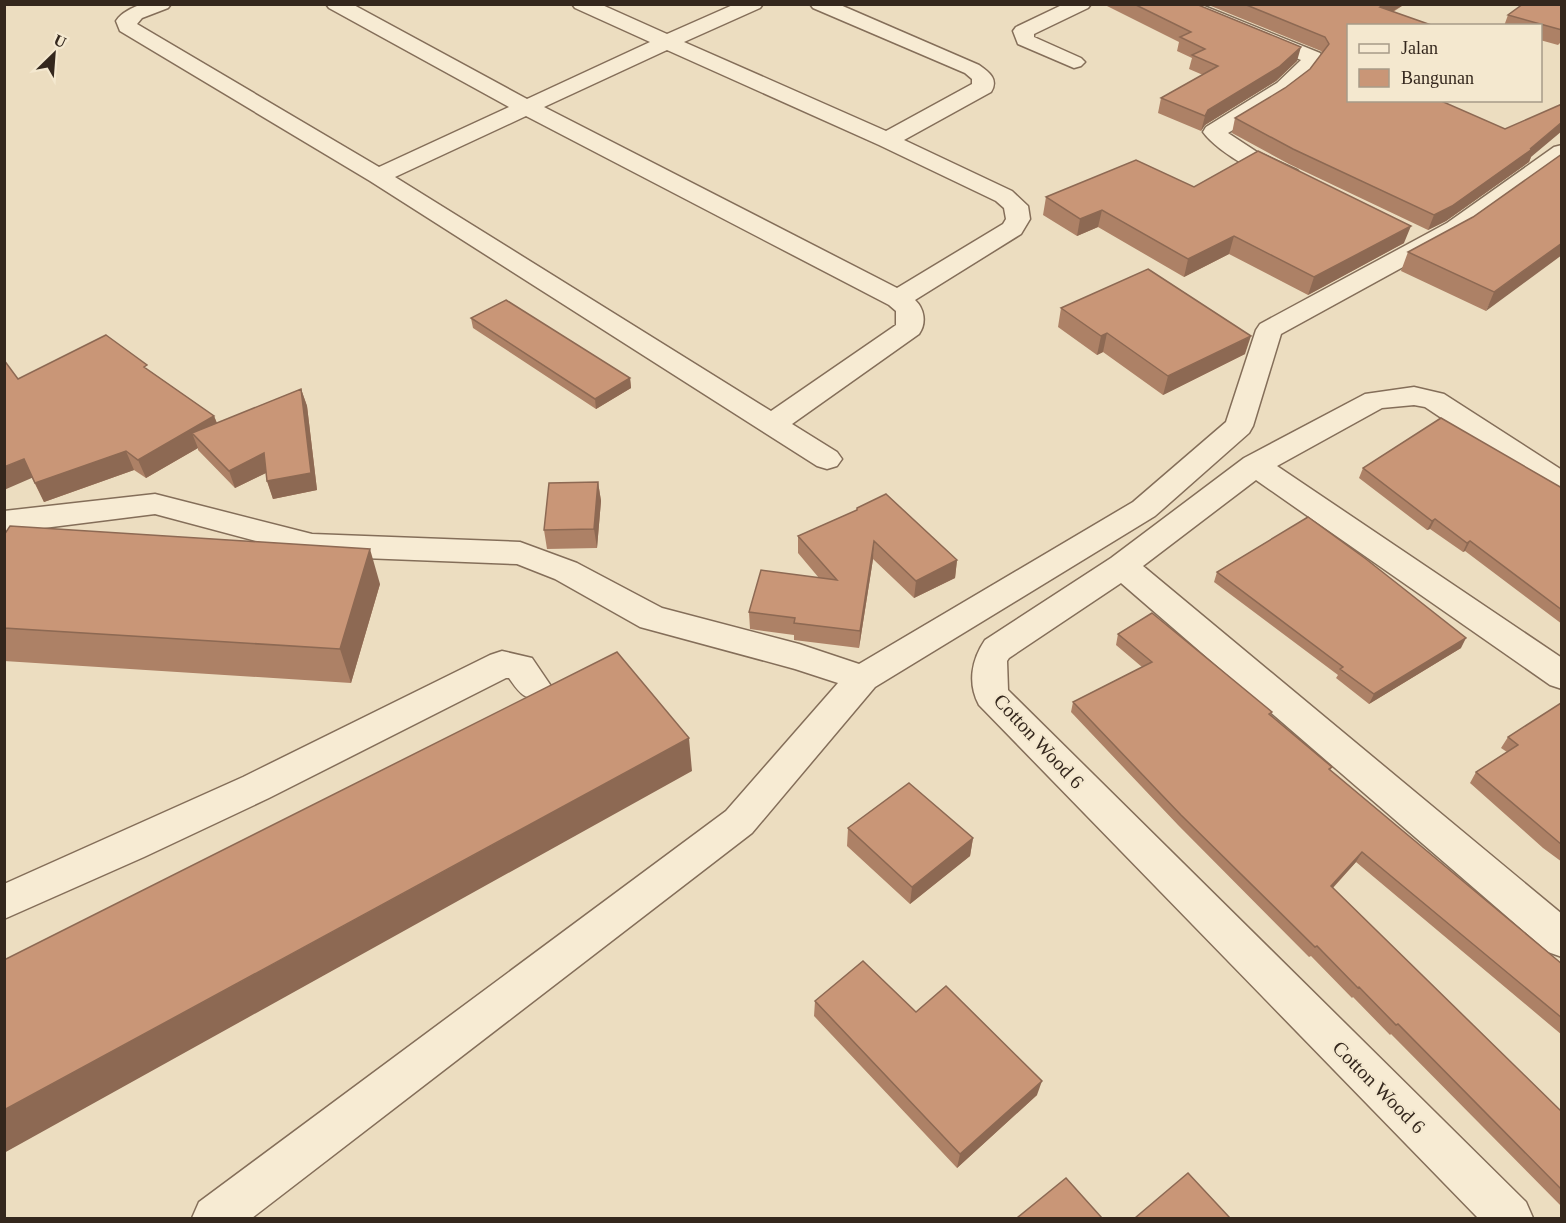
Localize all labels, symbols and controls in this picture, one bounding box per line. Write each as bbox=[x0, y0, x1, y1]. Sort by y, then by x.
north arrow bbox=[24, 24, 84, 84]
legend bbox=[1347, 24, 1542, 102]
text: U bbox=[51, 31, 69, 51]
text: Jalan bbox=[1401, 38, 1438, 58]
text: Bangunan bbox=[1401, 68, 1474, 88]
street label: Cotton Wood 6 bbox=[990, 689, 1088, 793]
street label: Cotton Wood 6 bbox=[1328, 1036, 1430, 1138]

